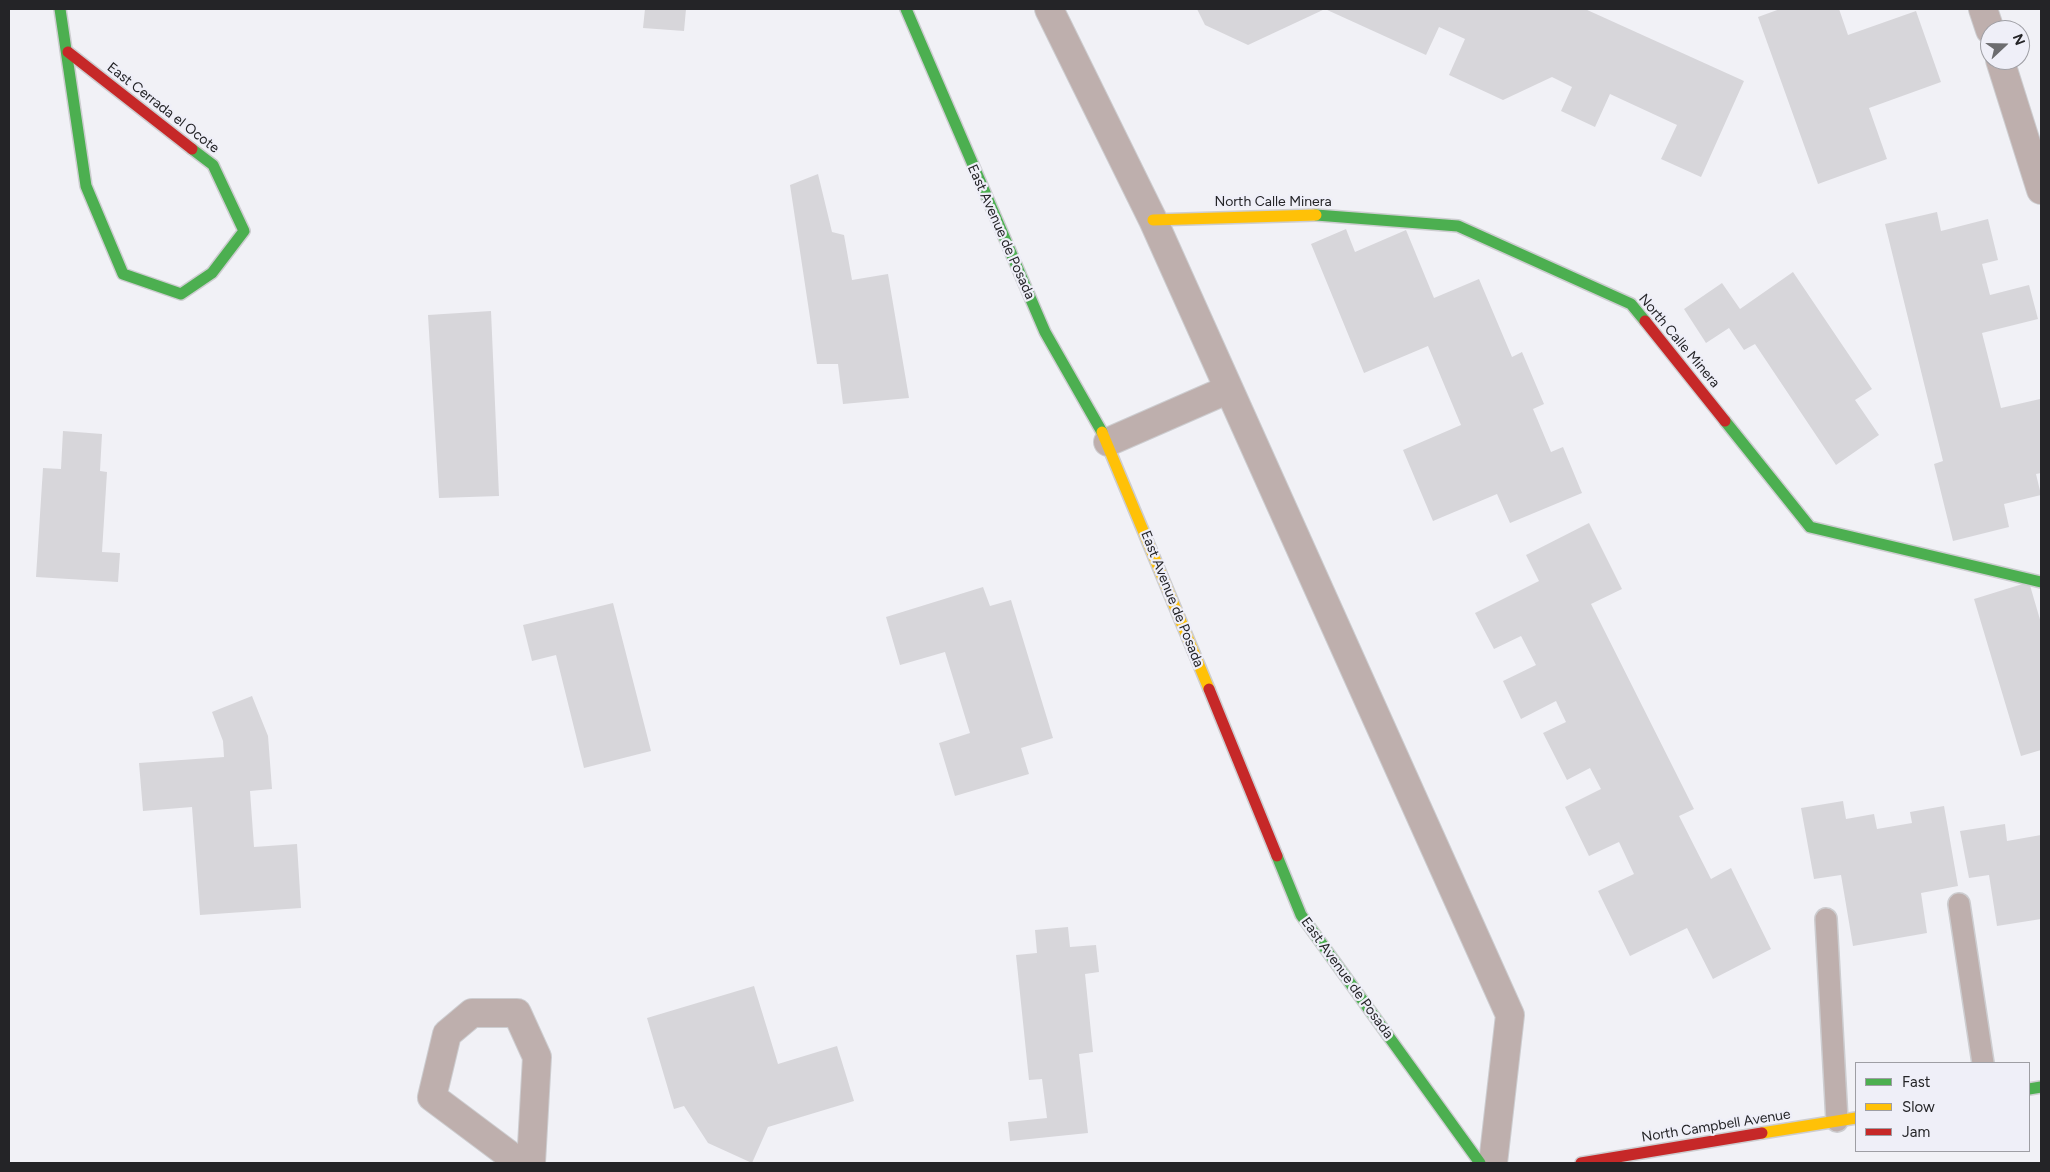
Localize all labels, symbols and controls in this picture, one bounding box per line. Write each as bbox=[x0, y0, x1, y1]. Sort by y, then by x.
north arrow bbox=[1980, 20, 2030, 70]
text: N bbox=[2009, 32, 2028, 48]
street label: East Cerrada el Ocote bbox=[104, 59, 222, 157]
street label: East Avenue de Posada bbox=[964, 162, 1038, 302]
street label: North Calle Minera bbox=[1214, 194, 1332, 210]
street label: North Calle Minera bbox=[1635, 291, 1723, 391]
street label: East Avenue de Posada bbox=[1137, 528, 1207, 670]
street label: East Avenue de Posada bbox=[1297, 914, 1397, 1042]
legend bbox=[1855, 1062, 2030, 1152]
text: Fast bbox=[1902, 1073, 1930, 1091]
text: Slow bbox=[1902, 1098, 1935, 1116]
street label: North Campbell Avenue bbox=[1640, 1106, 1792, 1146]
text: Jam bbox=[1902, 1123, 1930, 1141]

